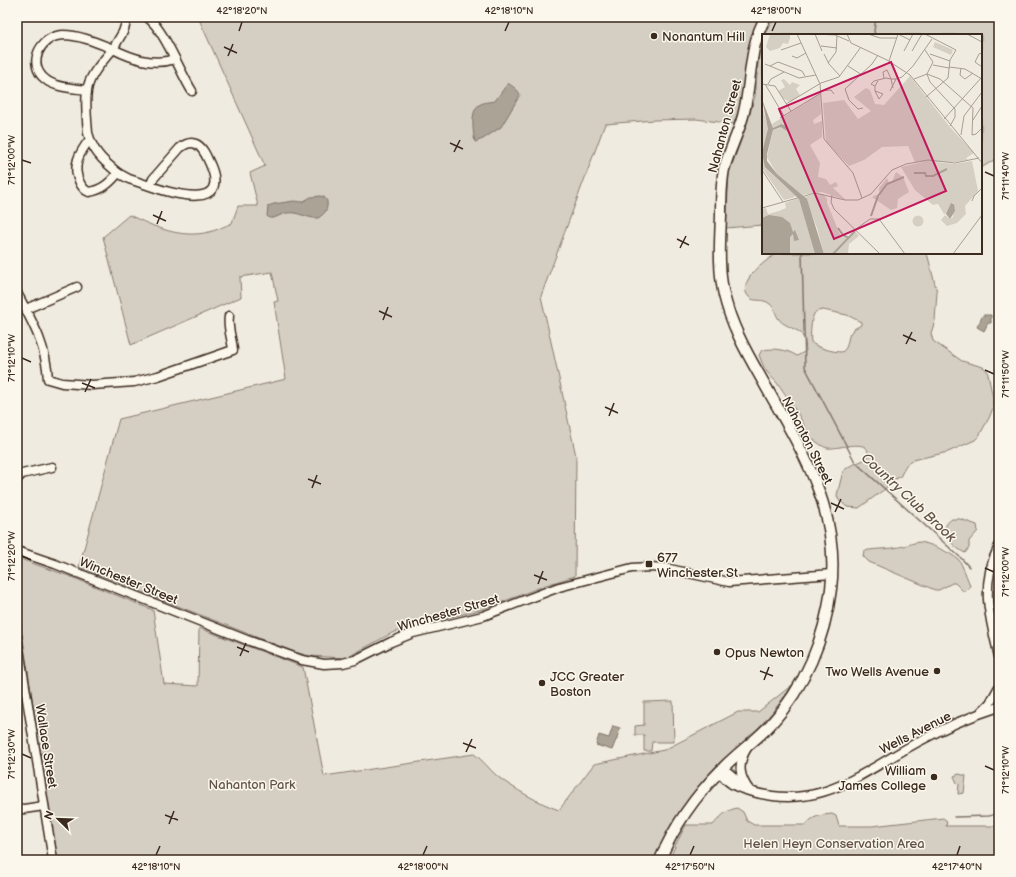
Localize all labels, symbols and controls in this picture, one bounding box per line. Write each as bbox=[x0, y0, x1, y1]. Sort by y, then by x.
text: 42°18'20"N bbox=[216, 5, 268, 17]
text: 42°18'10"N bbox=[484, 5, 534, 17]
text: 42°18'00"N bbox=[750, 5, 802, 17]
place label: Nonantum Hill bbox=[662, 29, 745, 45]
marker: Nonantum Hill bbox=[649, 31, 659, 41]
inset map bbox=[762, 34, 982, 254]
street label: Nahanton Street bbox=[705, 78, 745, 175]
text: 71°12'00"W bbox=[6, 135, 18, 185]
text: 71°11'40"W bbox=[1000, 152, 1012, 200]
text: 71°12'10"W bbox=[6, 334, 18, 382]
text: 71°11'50"W bbox=[1000, 350, 1012, 398]
street label: Nahanton Street bbox=[778, 394, 836, 487]
water label: Country Club Brook bbox=[858, 449, 960, 546]
text: 71°12'20"W bbox=[6, 531, 18, 581]
text: 71°12'00"W bbox=[1000, 547, 1012, 597]
place label: 677 Winchester St bbox=[657, 550, 738, 581]
street label: Winchester Street bbox=[77, 554, 180, 608]
marker: 677 Winchester St bbox=[644, 559, 654, 569]
street label: Winchester Street bbox=[396, 591, 501, 635]
place label: Opus Newton bbox=[725, 645, 804, 661]
marker: Opus Newton bbox=[712, 647, 722, 657]
place label: Two Wells Avenue bbox=[825, 664, 929, 680]
marker: Two Wells Avenue bbox=[932, 666, 942, 676]
place label: JCC Greater Boston bbox=[550, 669, 624, 700]
marker: JCC Greater Boston bbox=[537, 678, 547, 688]
street label: Wallace Street bbox=[31, 703, 61, 789]
street label: Wells Avenue bbox=[877, 708, 954, 758]
text: 71°12'30"W bbox=[6, 729, 18, 779]
text: 71°12'10"W bbox=[1000, 746, 1012, 794]
place label: William James College bbox=[838, 763, 926, 794]
marker: William James College bbox=[929, 772, 939, 782]
park label: Nahanton Park bbox=[209, 777, 296, 793]
north arrow bbox=[38, 799, 78, 839]
text: N bbox=[42, 809, 57, 822]
park label: Helen Heyn Conservation Area bbox=[743, 836, 925, 852]
text: 42°18'10"N bbox=[131, 861, 181, 873]
text: 42°18'00"N bbox=[397, 861, 449, 873]
text: 42°17'50"N bbox=[665, 861, 715, 873]
text: 42°17'40"N bbox=[932, 861, 982, 873]

